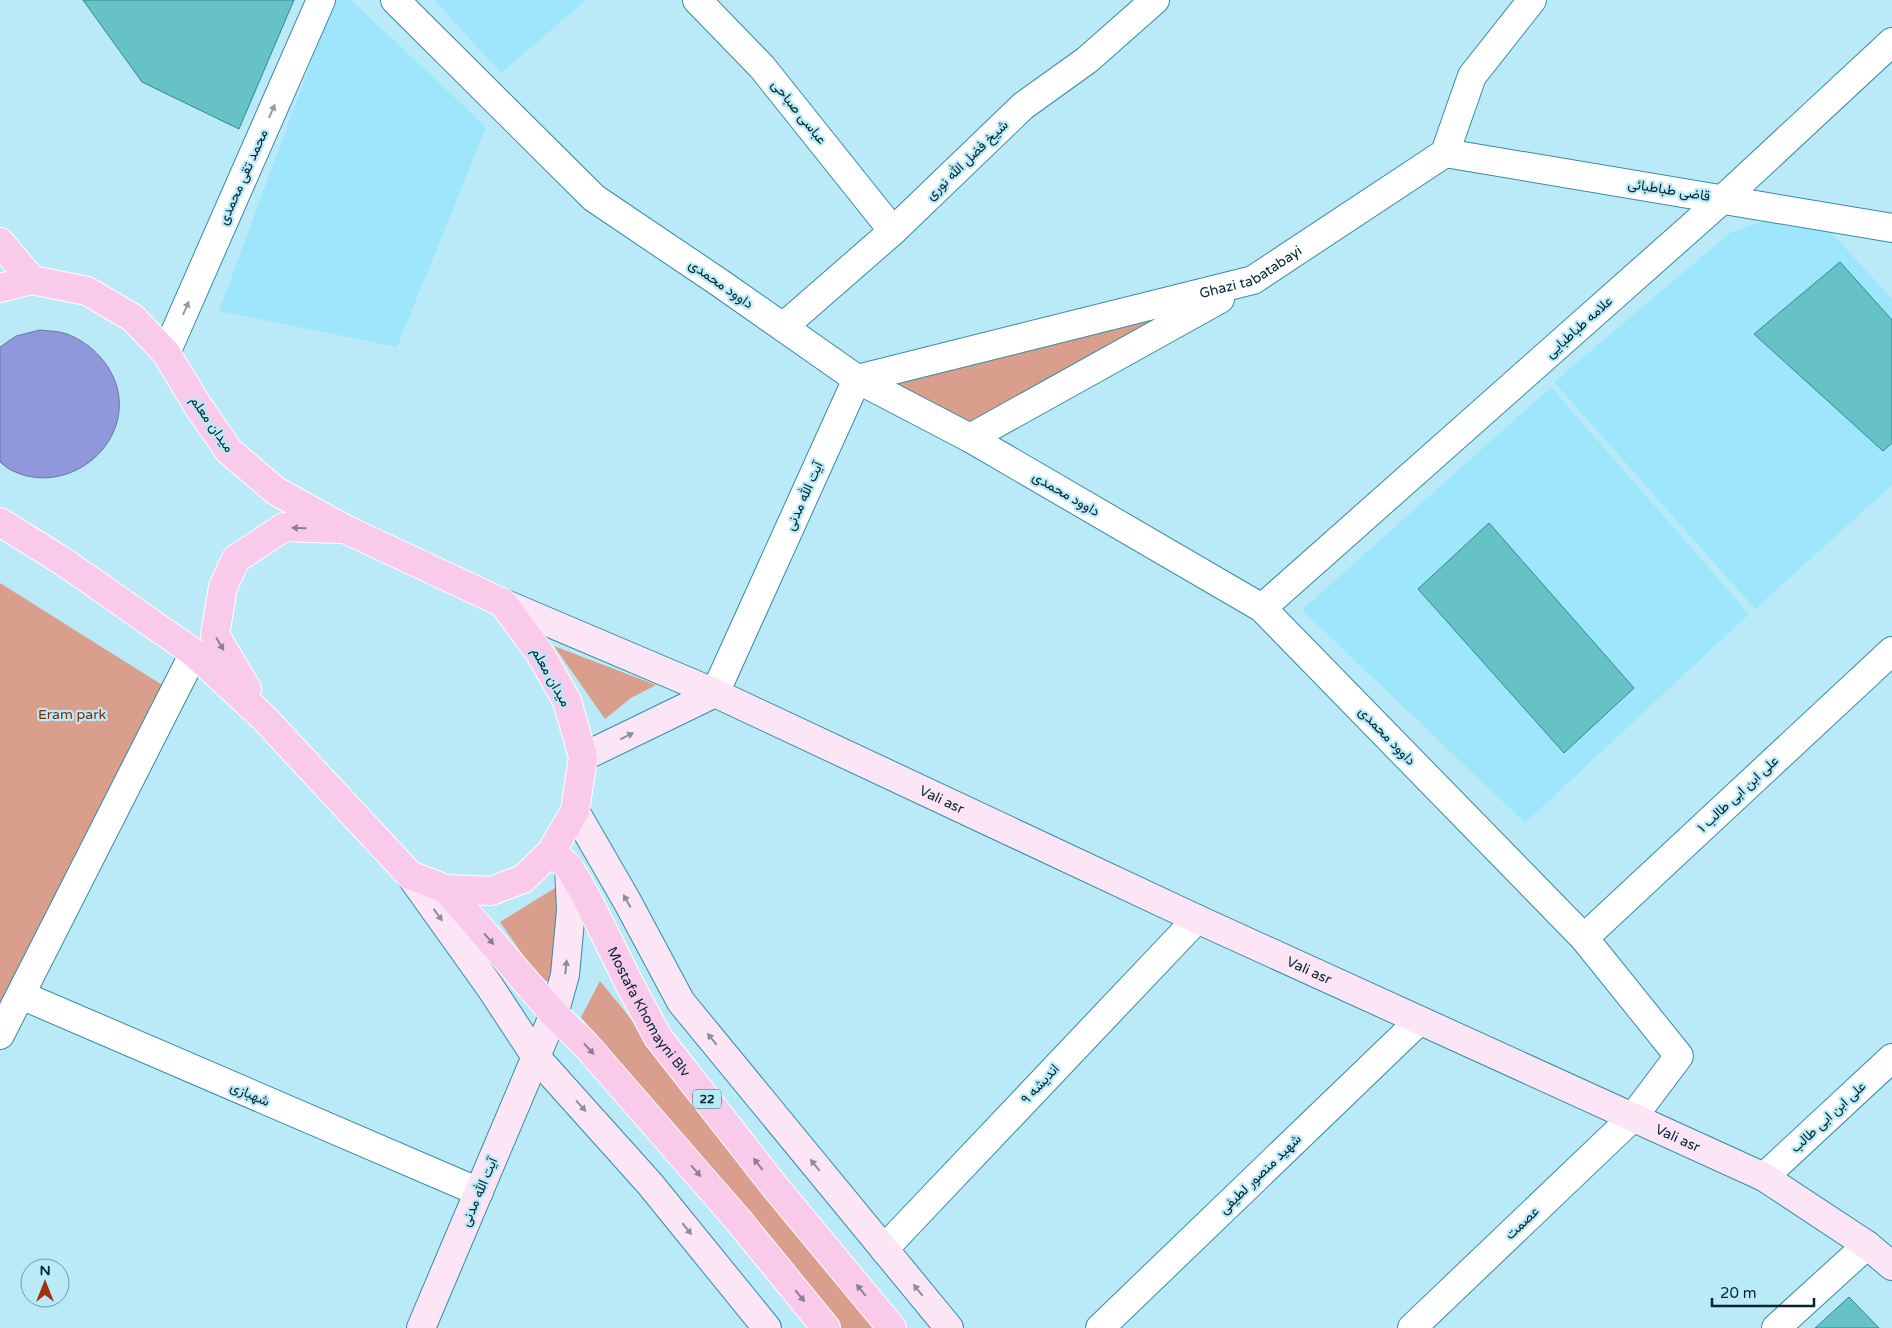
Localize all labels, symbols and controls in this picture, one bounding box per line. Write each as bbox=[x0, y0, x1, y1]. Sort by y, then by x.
street label: عباسی صباحی bbox=[768, 76, 830, 148]
one-way arrow bbox=[268, 104, 276, 118]
street label: شیخ فضل الله نوری bbox=[922, 116, 1013, 205]
street label: محمد تقی محمدی bbox=[214, 127, 272, 227]
street label: قاضی طباطبائی bbox=[1627, 175, 1711, 205]
street label: Ghazi tabatabayi bbox=[1198, 242, 1305, 302]
street label: داوود محمدی bbox=[685, 256, 757, 313]
street label: علامه طباطبایی bbox=[1542, 292, 1616, 362]
one-way arrow bbox=[182, 301, 190, 315]
street label: میدان معلم bbox=[186, 392, 238, 456]
street label: آیت الله مدنی bbox=[781, 457, 827, 533]
street label: داوود محمدی bbox=[1029, 468, 1103, 520]
one-way arrow bbox=[290, 524, 306, 532]
one-way arrow bbox=[216, 638, 225, 651]
street label: میدان معلم bbox=[528, 644, 574, 710]
street label: داوود محمدی bbox=[1355, 703, 1419, 769]
park label: Eram park bbox=[38, 706, 106, 723]
one-way arrow bbox=[619, 732, 634, 740]
street label: علی ابن ابی طالب ۱ bbox=[1694, 752, 1782, 836]
street label: Vali asr bbox=[917, 782, 968, 817]
one-way arrow bbox=[623, 894, 631, 908]
one-way arrow bbox=[433, 908, 443, 921]
one-way arrow bbox=[483, 932, 495, 944]
street label: Mostafa Khomayni Blv bbox=[604, 944, 695, 1081]
street label: Vali asr bbox=[1284, 953, 1335, 988]
one-way arrow bbox=[562, 959, 570, 975]
one-way arrow bbox=[706, 1033, 717, 1046]
one-way arrow bbox=[583, 1042, 594, 1055]
street label: اندیشه ۹ bbox=[1017, 1060, 1063, 1108]
street label: شهبازی bbox=[228, 1078, 272, 1110]
street label: علی ابن ابی طالب bbox=[1787, 1078, 1869, 1156]
road number: 22 bbox=[693, 1090, 721, 1108]
one-way arrow bbox=[575, 1100, 586, 1113]
street label: Vali asr bbox=[1653, 1120, 1704, 1156]
street label: شهید منصور لطیفی bbox=[1215, 1130, 1305, 1218]
street label: آیت‌ الله مدنی bbox=[457, 1153, 502, 1229]
one-way arrow bbox=[753, 1158, 764, 1171]
one-way arrow bbox=[809, 1158, 820, 1171]
one-way arrow bbox=[690, 1164, 701, 1177]
street label: عصمت bbox=[1502, 1203, 1542, 1243]
one-way arrow bbox=[681, 1222, 692, 1235]
north arrow bbox=[20, 1258, 70, 1308]
text: N bbox=[39, 1262, 51, 1279]
scale bar bbox=[1712, 1276, 1814, 1308]
one-way arrow bbox=[855, 1284, 866, 1297]
text: 20 m bbox=[1720, 1284, 1757, 1302]
one-way arrow bbox=[912, 1285, 924, 1297]
one-way arrow bbox=[794, 1289, 805, 1302]

